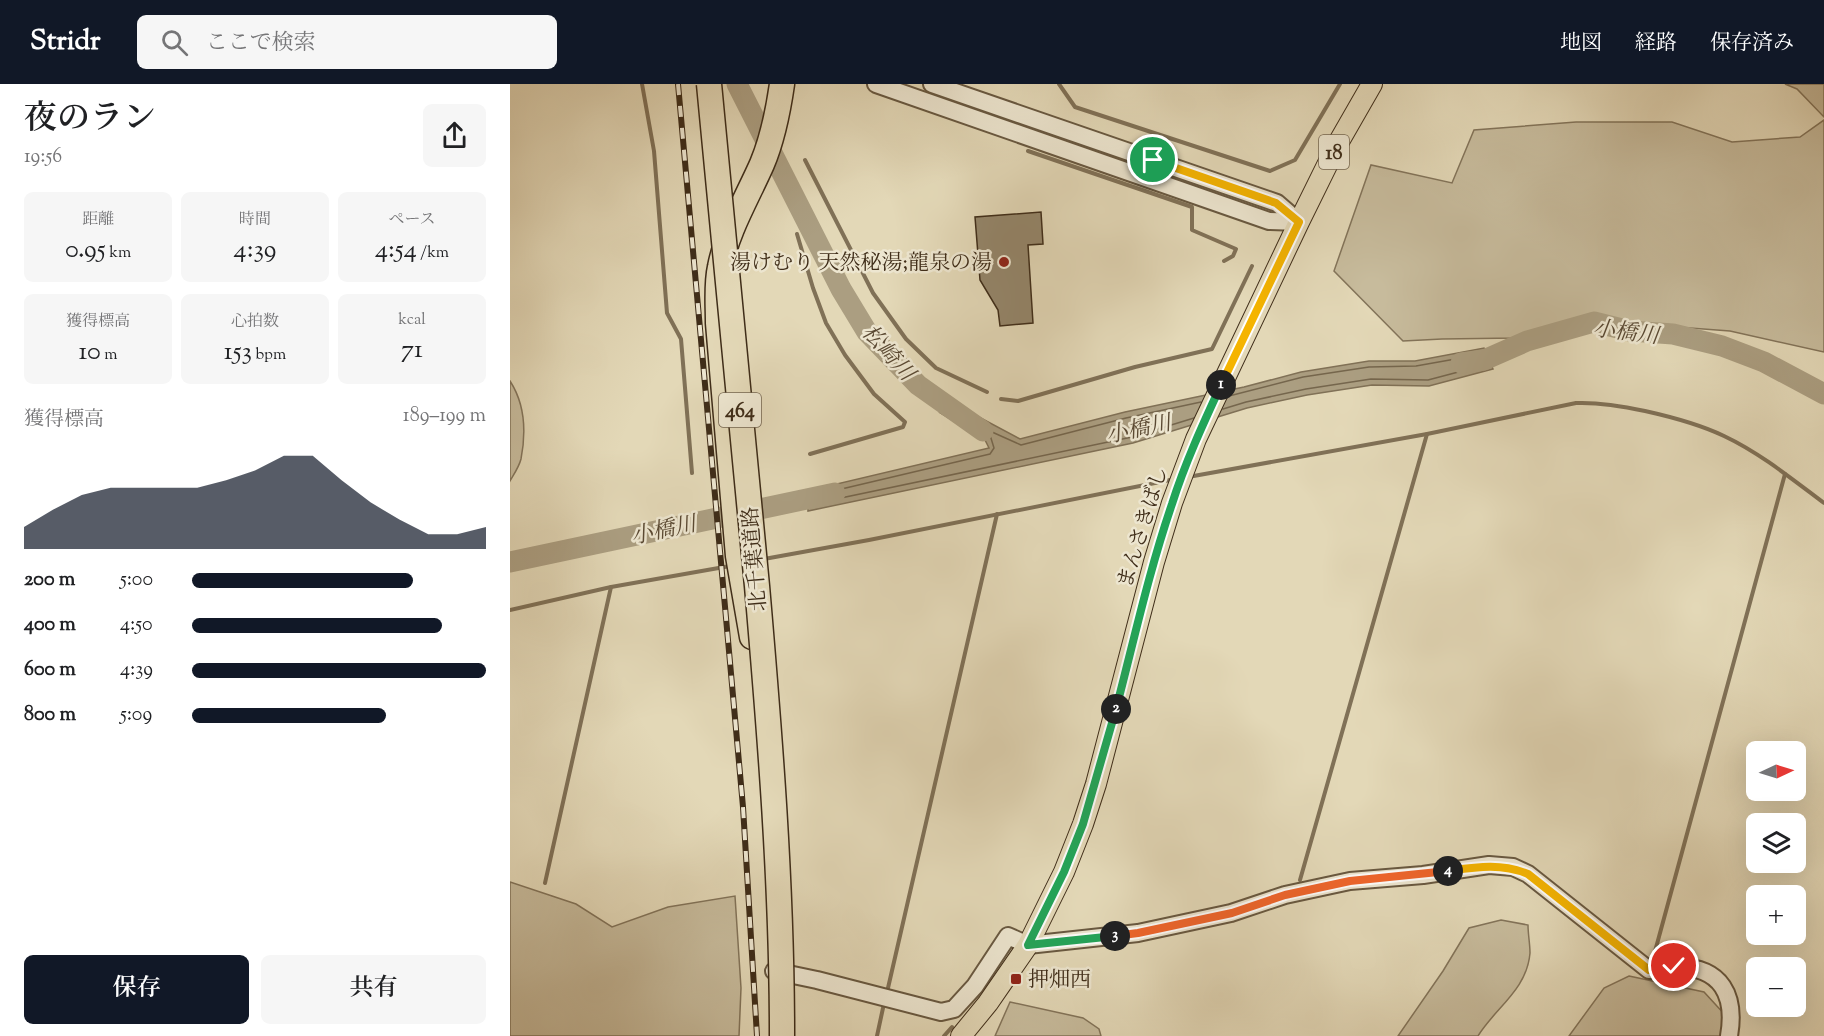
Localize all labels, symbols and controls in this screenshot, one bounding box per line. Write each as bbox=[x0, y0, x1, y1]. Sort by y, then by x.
search box bbox=[137, 15, 557, 69]
text: Stridr bbox=[30, 22, 101, 62]
icon: search bbox=[158, 26, 191, 59]
text: ここで検索 bbox=[206, 28, 316, 60]
text: 地図 bbox=[1560, 29, 1602, 59]
text: 経路 bbox=[1635, 29, 1677, 59]
text: 保存済み bbox=[1710, 29, 1794, 59]
text: 夜のラン bbox=[24, 96, 156, 144]
button: share bbox=[423, 104, 486, 167]
pin bbox=[1127, 134, 1178, 185]
road number: 18 bbox=[1319, 135, 1349, 169]
text: 19:56 bbox=[24, 143, 62, 172]
icon: arrive bbox=[1136, 143, 1169, 176]
text: 距離 bbox=[82, 209, 114, 232]
text: 時間 bbox=[239, 209, 271, 232]
text: ペース bbox=[388, 209, 436, 232]
text: 0.95 bbox=[65, 232, 106, 269]
text: 4:39 bbox=[234, 232, 276, 269]
text: 4:54 bbox=[375, 232, 417, 269]
text: km bbox=[106, 242, 131, 265]
text: /km bbox=[417, 242, 449, 265]
place label: 湯けむり 天然秘湯;龍泉の湯 bbox=[730, 249, 992, 279]
marker: 湯けむり 天然秘湯;龍泉の湯 bbox=[997, 255, 1011, 269]
text: kcal bbox=[398, 309, 426, 332]
text: 獲得標高 bbox=[66, 311, 130, 334]
text: 心拍数 bbox=[231, 311, 279, 334]
water label: 小橋川 bbox=[1591, 314, 1662, 354]
water label: 松崎川 bbox=[853, 319, 922, 391]
text: 71 bbox=[401, 332, 423, 369]
text: 10 bbox=[79, 334, 101, 371]
text: 153 bbox=[224, 334, 252, 371]
text: m bbox=[101, 344, 117, 367]
text: bpm bbox=[252, 344, 286, 367]
pin: 1 bbox=[1206, 370, 1236, 400]
text: 1 bbox=[1218, 373, 1224, 396]
road number: 464 bbox=[719, 393, 761, 427]
text: 189–199 m bbox=[403, 402, 486, 431]
text: 獲得標高 bbox=[24, 406, 104, 435]
water label: 小橋川 bbox=[1103, 408, 1176, 453]
street label: まんさきばし bbox=[1111, 463, 1177, 592]
street label: 北千葉道路 bbox=[736, 505, 776, 612]
water label: 小橋川 bbox=[628, 509, 701, 554]
text: 200 m bbox=[24, 566, 75, 595]
text: 5:00 bbox=[120, 566, 153, 595]
text: 400 m bbox=[24, 611, 76, 640]
text: 4:50 bbox=[120, 611, 153, 640]
text: 600 m bbox=[24, 656, 76, 685]
text: 4:39 bbox=[120, 656, 153, 685]
pin: 2 bbox=[1101, 694, 1131, 724]
text: 2 bbox=[1112, 697, 1120, 720]
text: 800 m bbox=[24, 701, 76, 730]
text: 5:09 bbox=[120, 701, 152, 730]
north arrow bbox=[1746, 741, 1806, 801]
map controls bbox=[1746, 741, 1806, 1017]
button: layers bbox=[1746, 813, 1806, 873]
pin: 4 bbox=[1433, 856, 1463, 886]
text: 4 bbox=[1444, 859, 1452, 882]
button: + bbox=[1746, 885, 1806, 945]
pin: 3 bbox=[1100, 921, 1130, 951]
text: 3 bbox=[1112, 924, 1118, 947]
pin bbox=[1648, 940, 1699, 991]
icon: check bbox=[1657, 949, 1690, 982]
button: 保存 bbox=[24, 955, 249, 1024]
button: 共有 bbox=[261, 955, 486, 1024]
button: − bbox=[1746, 957, 1806, 1017]
place label: 押畑西 bbox=[1028, 966, 1091, 996]
marker: 押畑西 bbox=[1009, 972, 1023, 986]

